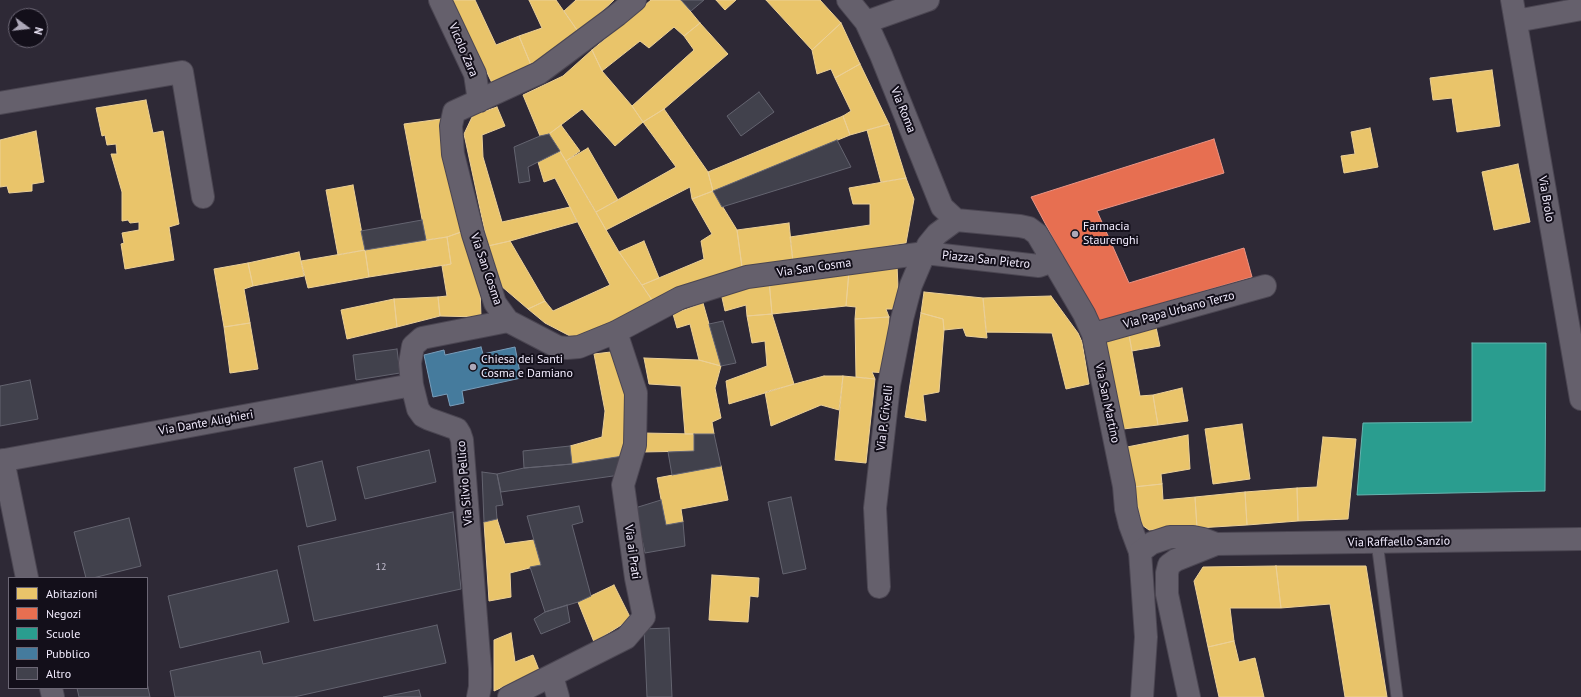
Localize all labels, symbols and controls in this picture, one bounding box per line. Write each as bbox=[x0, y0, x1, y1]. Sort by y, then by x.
north arrow bbox=[8, 8, 48, 48]
street label: Vicolo Zara bbox=[445, 21, 481, 79]
text: N bbox=[31, 26, 46, 36]
street label: Via Roma bbox=[887, 85, 919, 135]
street label: Via Brolo bbox=[1535, 175, 1557, 223]
place label: Farmacia Staurenghi bbox=[1083, 220, 1139, 248]
marker: Farmacia Staurenghi bbox=[1070, 229, 1080, 239]
street label: Via San Cosma bbox=[467, 231, 505, 307]
street label: Piazza San Pietro bbox=[941, 248, 1031, 272]
street label: Via San Cosma bbox=[776, 256, 852, 280]
street label: Via Papa Urbano Terzo bbox=[1122, 288, 1236, 332]
place label: Chiesa dei Santi Cosma e Damiano bbox=[481, 353, 573, 381]
marker: Chiesa dei Santi Cosma e Damiano bbox=[468, 362, 478, 372]
street label: Via San Martino bbox=[1091, 362, 1123, 444]
street label: Via P. Crivelli bbox=[874, 384, 896, 452]
street label: Via Dante Alighieri bbox=[157, 408, 255, 438]
street label: Via Silvio Pellico bbox=[454, 440, 476, 526]
street label: Via ai Prati bbox=[621, 524, 643, 580]
street label: Via Raffaello Sanzio bbox=[1348, 534, 1450, 550]
house number: 12 bbox=[376, 561, 386, 573]
legend bbox=[8, 577, 148, 689]
text: Abitazioni bbox=[46, 586, 98, 601]
text: Negozi bbox=[46, 606, 81, 621]
text: Scuole bbox=[46, 626, 80, 641]
text: Pubblico bbox=[46, 646, 90, 661]
text: Altro bbox=[46, 666, 71, 681]

